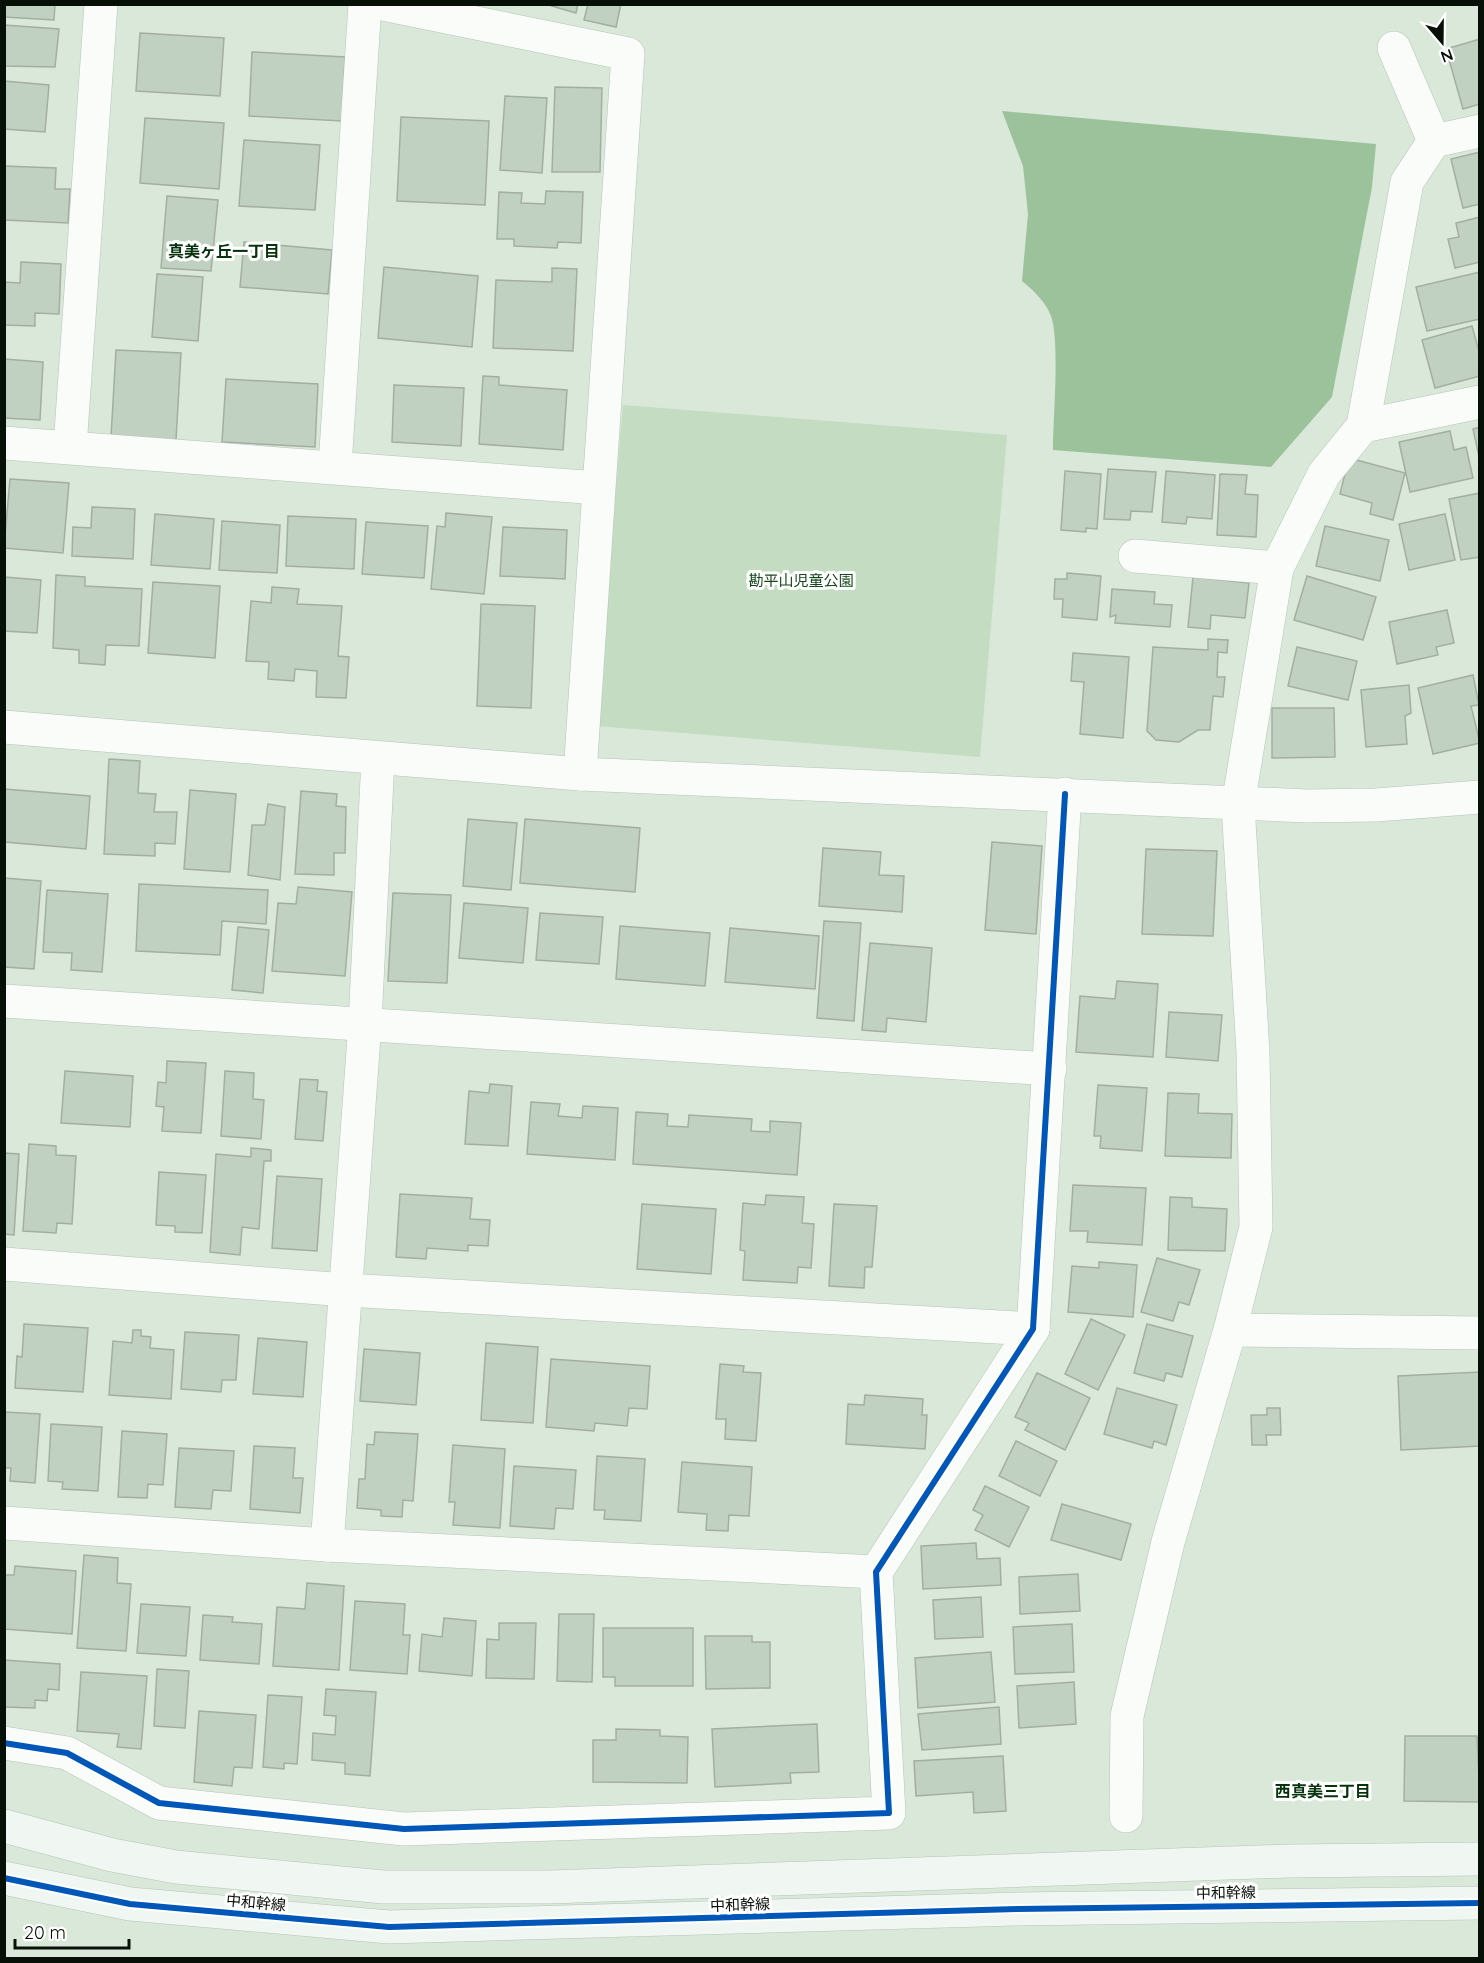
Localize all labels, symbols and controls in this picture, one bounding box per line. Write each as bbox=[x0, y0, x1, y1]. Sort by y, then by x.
north arrow bbox=[1412, 12, 1472, 72]
text: N bbox=[1438, 45, 1456, 68]
district label: 真美ヶ丘一丁目 bbox=[168, 241, 280, 261]
park label: 勘平山児童公園 bbox=[748, 571, 854, 590]
district label: 西真美三丁目 bbox=[1275, 1781, 1371, 1801]
street label: 中和幹線 bbox=[1196, 1882, 1256, 1903]
street label: 中和幹線 bbox=[225, 1890, 287, 1915]
street label: 中和幹線 bbox=[710, 1894, 770, 1915]
scale bar bbox=[15, 1912, 129, 1950]
text: 20 m bbox=[24, 1921, 66, 1944]

